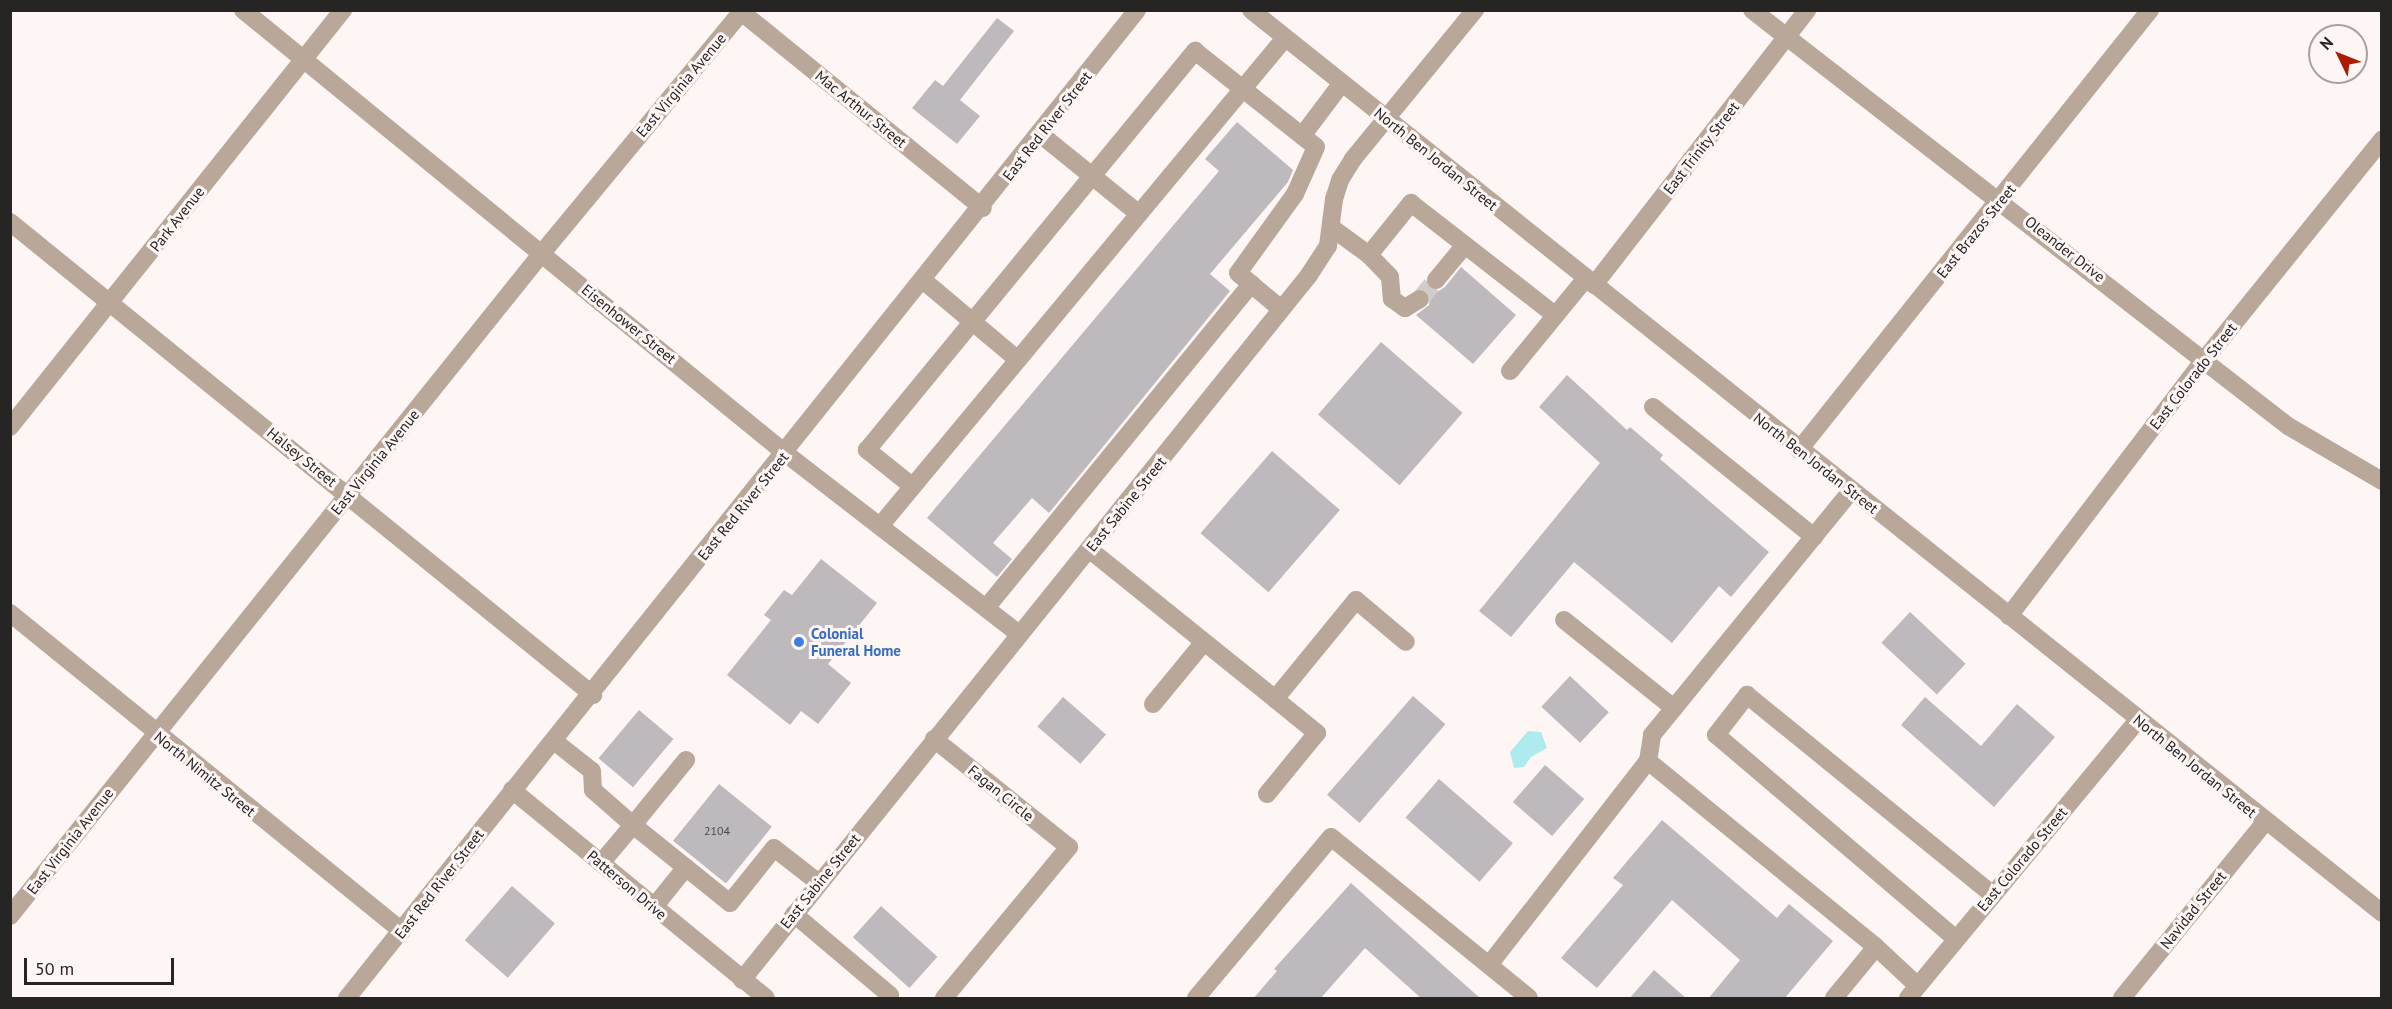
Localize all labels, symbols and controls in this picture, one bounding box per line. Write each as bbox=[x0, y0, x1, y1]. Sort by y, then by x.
north arrow bbox=[2308, 24, 2368, 84]
street label: East Virginia Avenue bbox=[632, 29, 730, 141]
text: N bbox=[2315, 32, 2337, 54]
street label: Mac Arthur Street bbox=[811, 66, 911, 152]
street label: East Red River Street bbox=[999, 68, 1095, 184]
street label: East Trinity Street bbox=[1659, 98, 1743, 198]
street label: North Ben Jordan Street bbox=[1371, 104, 1501, 214]
street label: East Brazos Street bbox=[1933, 181, 2019, 281]
street label: Park Avenue bbox=[146, 183, 208, 255]
street label: Oleander Drive bbox=[2022, 212, 2108, 286]
street label: Eisenhower Street bbox=[578, 280, 680, 368]
street label: East Colorado Street bbox=[2146, 319, 2240, 433]
street label: East Virginia Avenue bbox=[327, 405, 423, 519]
street label: North Ben Jordan Street bbox=[1750, 409, 1882, 517]
street label: Halsey Street bbox=[263, 423, 341, 491]
street label: East Red River Street bbox=[694, 448, 792, 564]
street label: East Sabine Street bbox=[1082, 453, 1170, 555]
place label: Colonial Funeral Home bbox=[811, 624, 901, 659]
marker: Colonial Funeral Home bbox=[792, 635, 806, 649]
street label: North Ben Jordan Street bbox=[2130, 711, 2260, 821]
street label: North Nimitz Street bbox=[151, 728, 259, 820]
street label: Fagan Circle bbox=[965, 761, 1037, 825]
street label: East Virginia Avenue bbox=[23, 784, 117, 898]
street label: East Colorado Street bbox=[1973, 803, 2071, 915]
house number: 2104 bbox=[704, 824, 730, 838]
street label: East Red River Street bbox=[391, 826, 487, 942]
street label: East Sabine Street bbox=[776, 830, 864, 932]
street label: Patterson Drive bbox=[584, 847, 670, 923]
street label: Navidad Street bbox=[2156, 868, 2230, 952]
scale bar bbox=[27, 946, 177, 984]
text: 50 m bbox=[35, 957, 74, 980]

